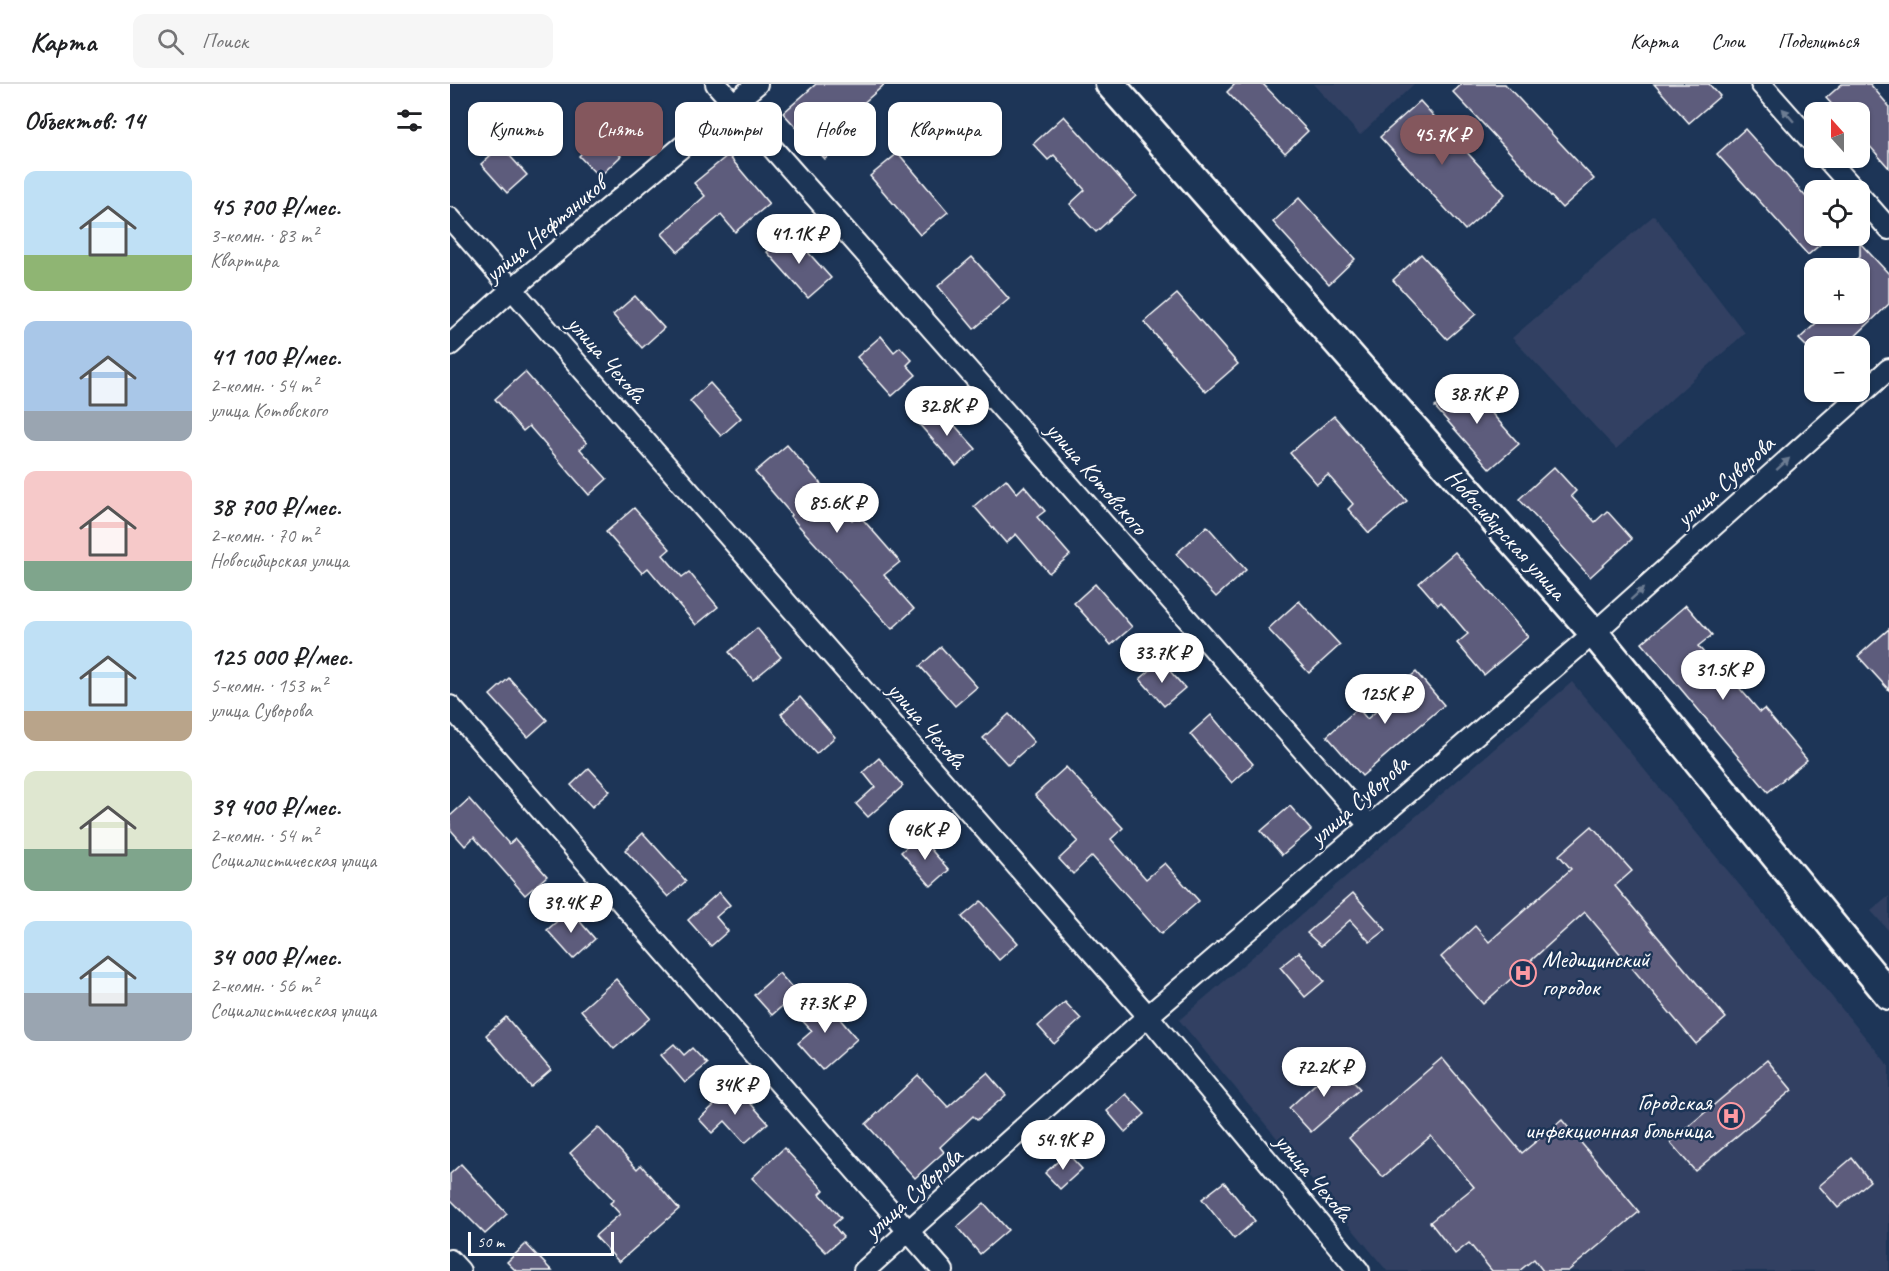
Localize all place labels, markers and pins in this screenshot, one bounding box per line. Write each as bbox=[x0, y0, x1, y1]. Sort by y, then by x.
pin: 45.7K ₽ bbox=[1387, 115, 1497, 166]
pin: 41.1K ₽ bbox=[744, 214, 854, 265]
pin: 38.7K ₽ bbox=[1422, 374, 1532, 425]
pin: 32.8K ₽ bbox=[892, 386, 1002, 437]
pin: 85.6K ₽ bbox=[782, 483, 892, 534]
pin: 33.7K ₽ bbox=[1107, 633, 1217, 684]
pin: 31.5K ₽ bbox=[1668, 650, 1778, 701]
pin: 125K ₽ bbox=[1336, 674, 1434, 725]
pin: 46K ₽ bbox=[883, 810, 967, 861]
pin: 39.4K ₽ bbox=[516, 883, 626, 934]
place label: Медицинский городок bbox=[1542, 944, 1652, 1002]
hospital icon: Медицинский городок bbox=[1508, 958, 1538, 988]
pin: 77.3K ₽ bbox=[770, 983, 880, 1034]
pin: 72.2K ₽ bbox=[1269, 1047, 1379, 1098]
pin: 34K ₽ bbox=[693, 1065, 777, 1116]
place label: Городская инфекционная больница bbox=[1525, 1087, 1714, 1145]
hospital icon: Городская инфекционная больница bbox=[1716, 1101, 1746, 1131]
pin: 54.9K ₽ bbox=[1008, 1120, 1118, 1171]

